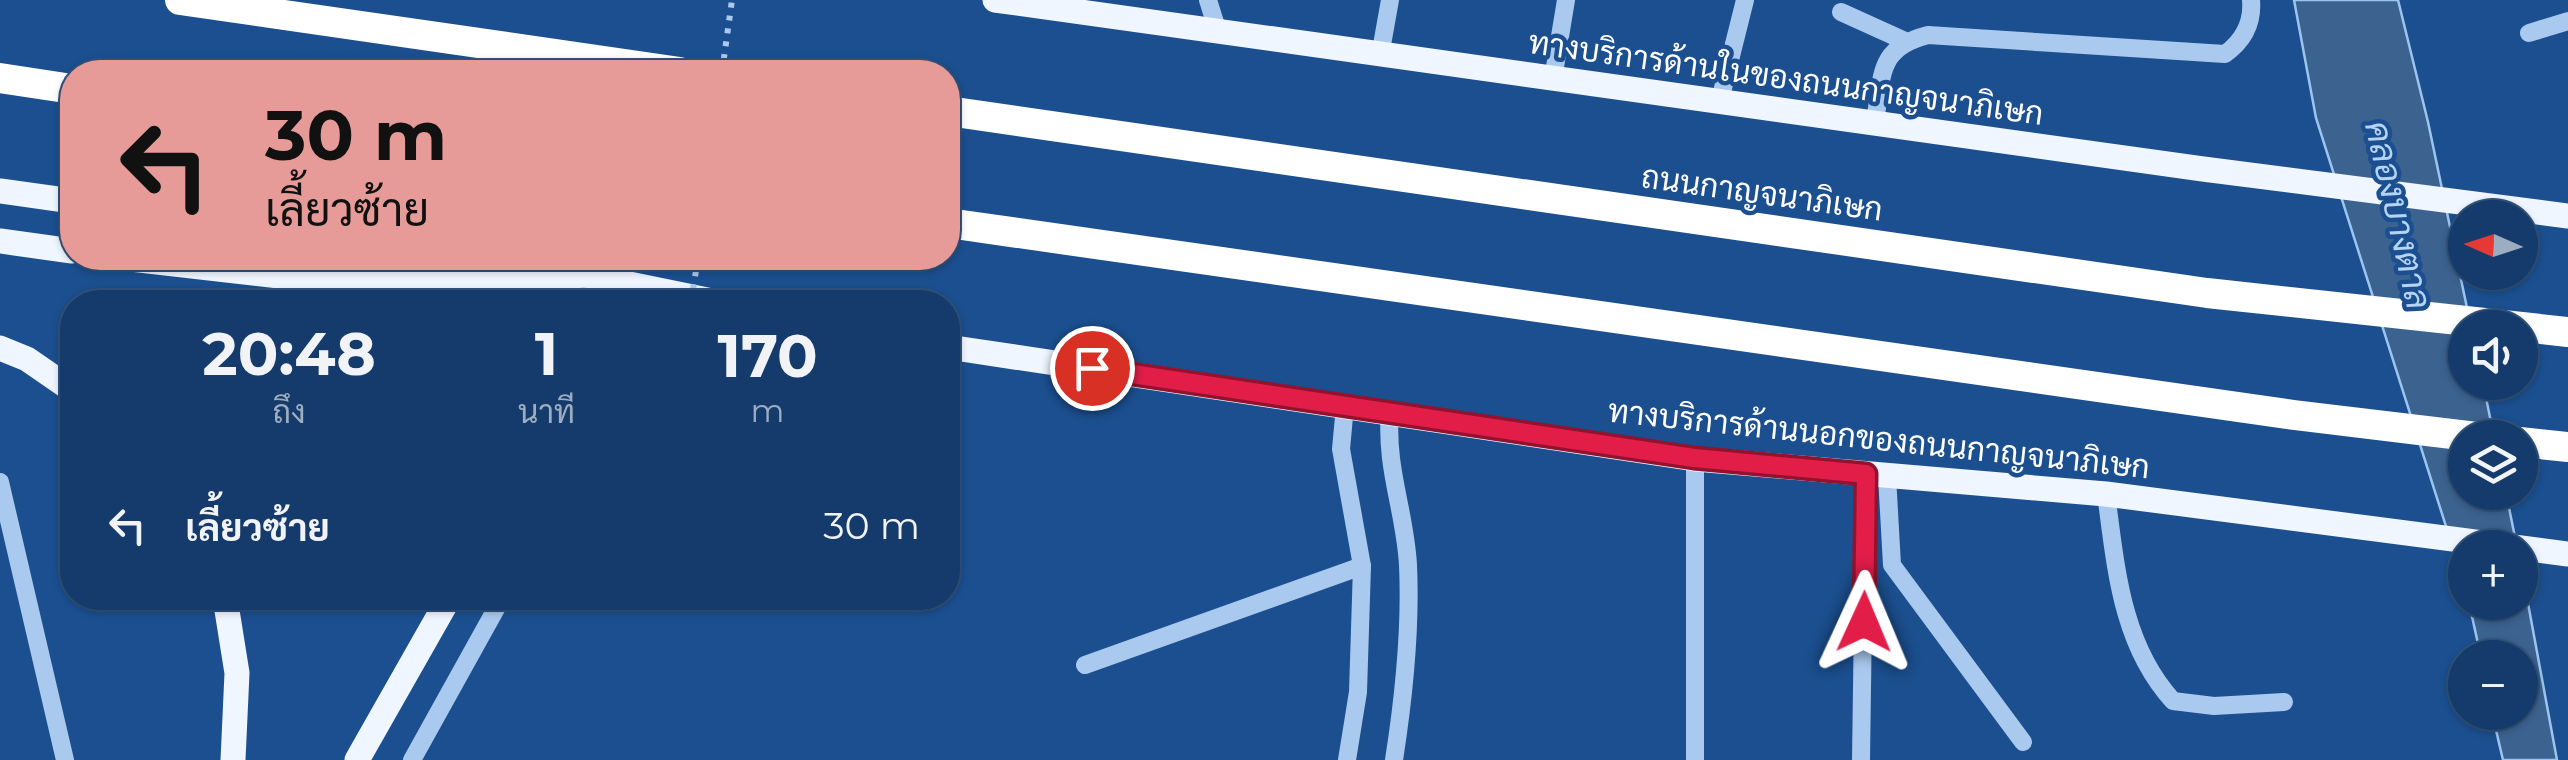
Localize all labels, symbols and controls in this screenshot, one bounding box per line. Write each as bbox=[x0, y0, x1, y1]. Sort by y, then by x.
street label: ทางบริการด้านในของถนนกาญจนาภิเษก bbox=[1526, 21, 2046, 133]
text: 30 m bbox=[265, 92, 447, 178]
icon: left bbox=[100, 100, 230, 230]
water label: คลองบางตาล bbox=[2356, 117, 2441, 313]
street label: ถนนกาญจนาภิเษก bbox=[1639, 156, 1885, 229]
text: เลี้ยวซ้าย bbox=[265, 182, 429, 237]
north arrow bbox=[2448, 200, 2538, 290]
map controls bbox=[2448, 200, 2538, 730]
button: sound bbox=[2448, 310, 2538, 400]
text: 20:48 bbox=[202, 317, 376, 390]
text: 1 bbox=[535, 317, 558, 390]
text: 170 bbox=[717, 319, 818, 392]
pin bbox=[1050, 326, 1135, 411]
icon: arrive bbox=[1065, 341, 1120, 396]
street label: ทางบริการด้านนอกของถนนกาญจนาภิเษก bbox=[1606, 390, 2152, 486]
text: m bbox=[751, 391, 784, 430]
text: ถึง bbox=[272, 392, 306, 431]
text: นาที bbox=[518, 392, 575, 431]
button: layers bbox=[2448, 420, 2538, 510]
icon: left bbox=[100, 498, 155, 553]
text: 30 m bbox=[823, 502, 920, 549]
text: เลี้ยวซ้าย bbox=[185, 504, 330, 551]
button: + bbox=[2448, 530, 2538, 620]
position arrow bbox=[1812, 570, 1916, 674]
button: − bbox=[2448, 640, 2538, 730]

